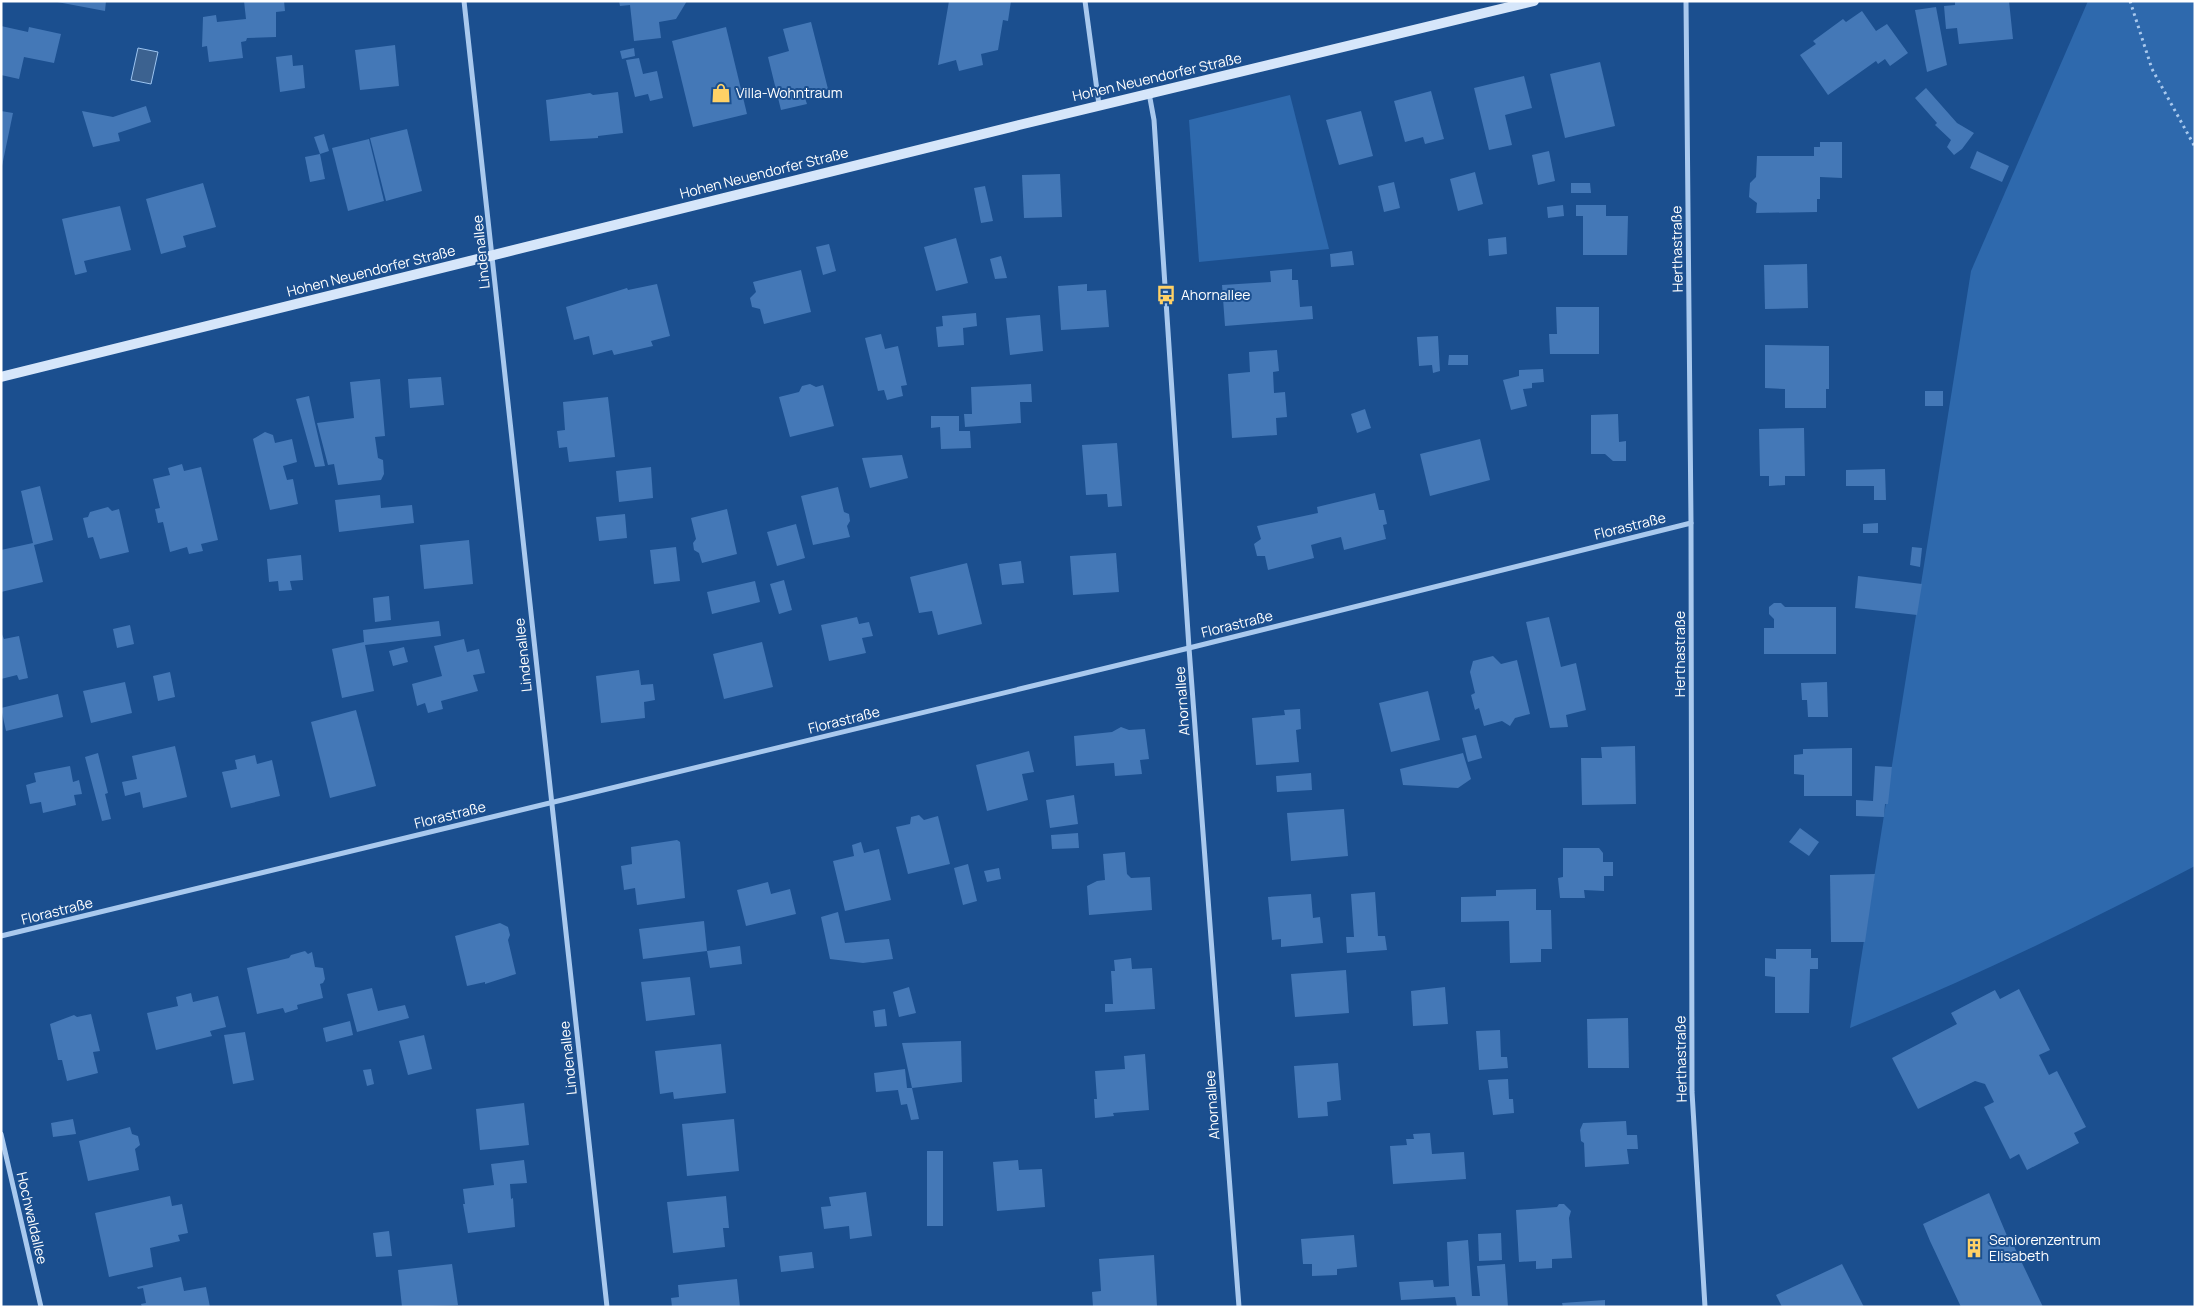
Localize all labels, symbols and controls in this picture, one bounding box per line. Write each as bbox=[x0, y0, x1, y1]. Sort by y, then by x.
street label: Hohen Neuendorfer Straße bbox=[1070, 48, 1243, 105]
shop icon: Villa-Wohntraum bbox=[710, 82, 732, 104]
place label: Villa-Wohntraum bbox=[736, 83, 843, 102]
street label: Hohen Neuendorfer Straße bbox=[678, 142, 850, 203]
street label: Herthastraße bbox=[1666, 206, 1687, 292]
street label: Lindenallee bbox=[467, 214, 494, 290]
street label: Hohen Neuendorfer Straße bbox=[285, 240, 457, 301]
bus stop icon: Ahornallee bbox=[1155, 284, 1177, 306]
place label: Ahornallee bbox=[1181, 285, 1251, 304]
street label: Florastraße bbox=[1592, 507, 1668, 544]
street label: Florastraße bbox=[1199, 605, 1275, 642]
street label: Herthastraße bbox=[1670, 611, 1689, 697]
street label: Lindenallee bbox=[509, 617, 536, 693]
street label: Ahornallee bbox=[1170, 666, 1193, 736]
street label: Florastraße bbox=[806, 701, 882, 738]
street label: Florastraße bbox=[412, 796, 488, 833]
street label: Florastraße bbox=[19, 892, 95, 929]
street label: Herthastraße bbox=[1670, 1016, 1691, 1102]
street label: Lindenallee bbox=[554, 1020, 581, 1096]
street label: Ahornallee bbox=[1200, 1070, 1223, 1140]
street label: Hochwaldallee bbox=[13, 1170, 52, 1266]
place label: Seniorenzentrum Elisabeth bbox=[1989, 1230, 2101, 1265]
building icon: Seniorenzentrum Elisabeth bbox=[1963, 1237, 1985, 1259]

